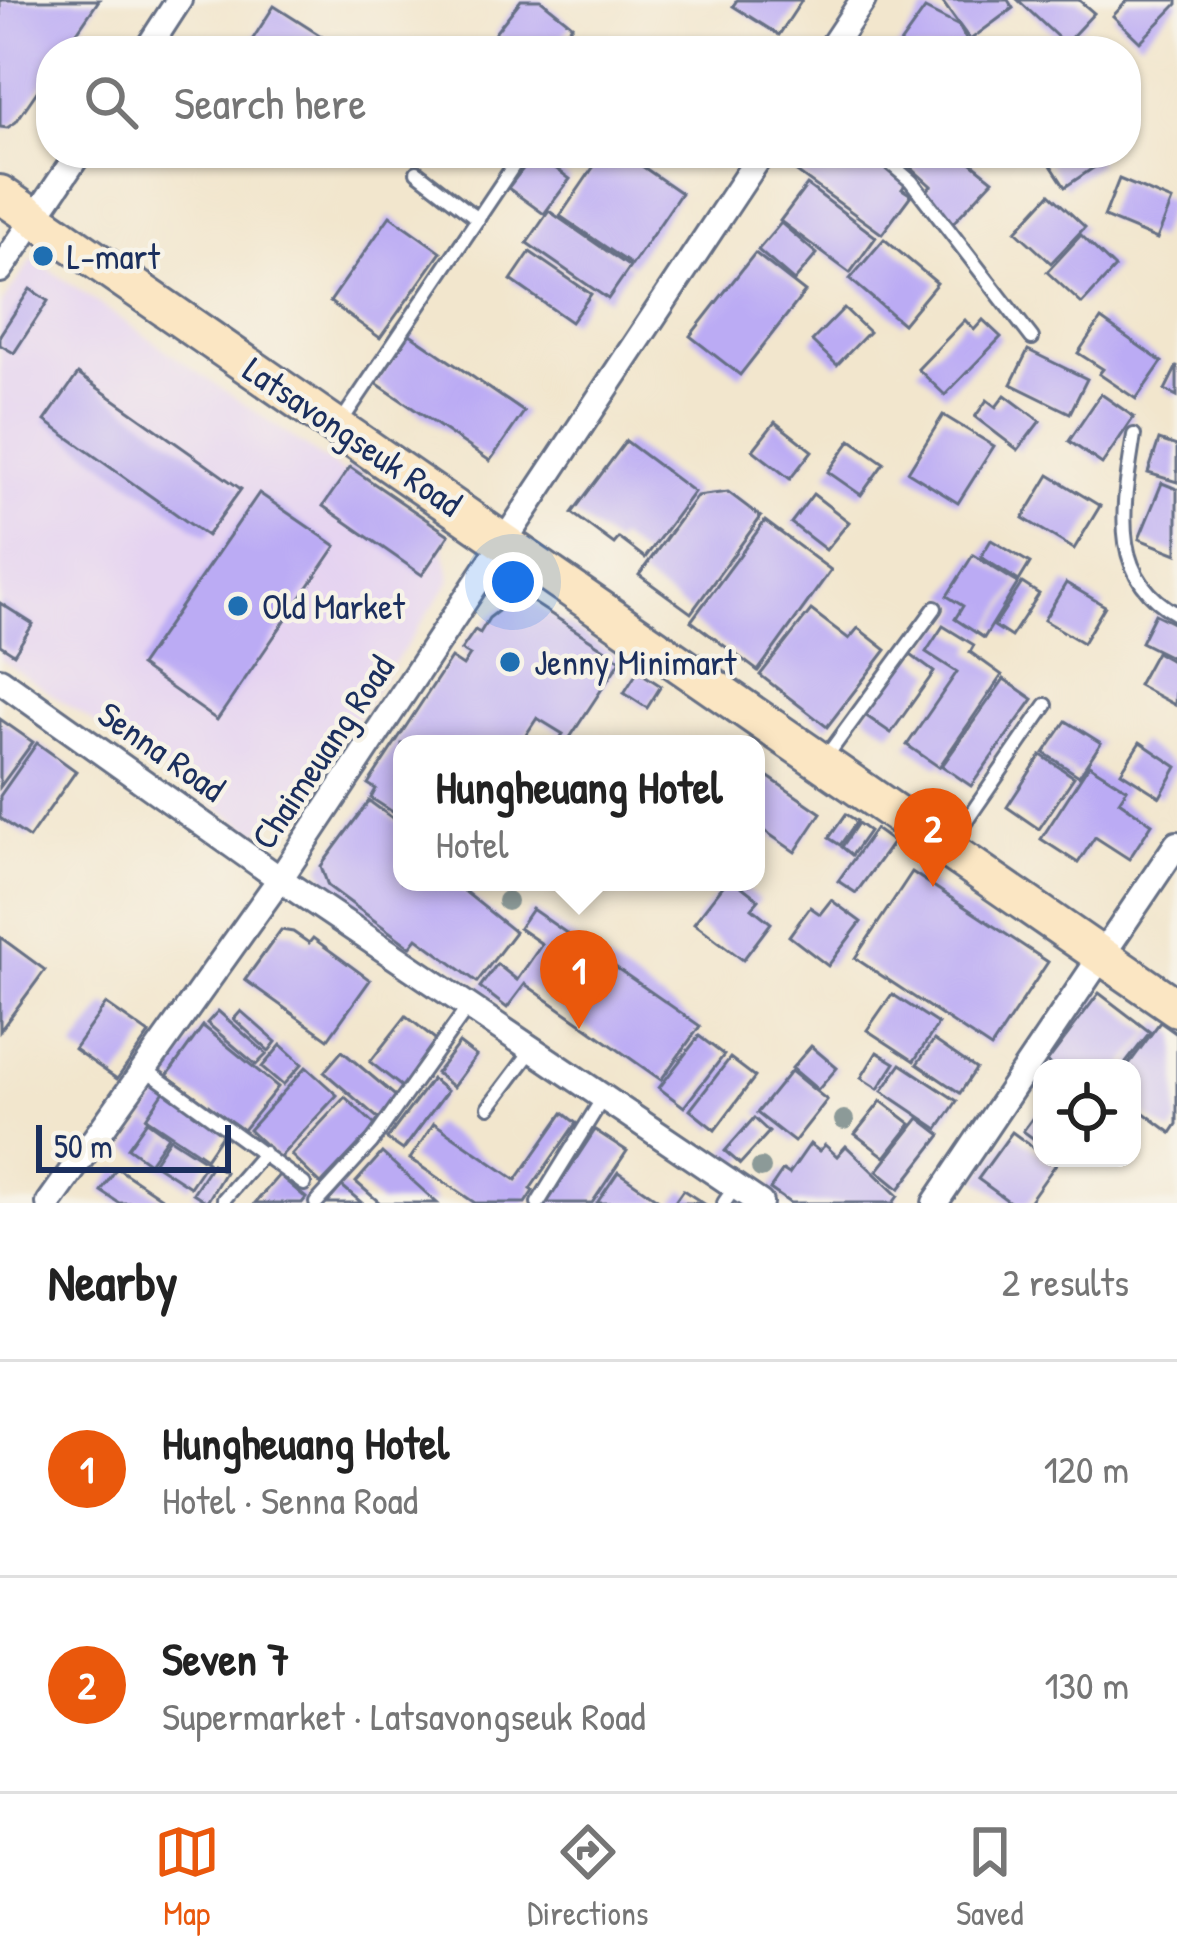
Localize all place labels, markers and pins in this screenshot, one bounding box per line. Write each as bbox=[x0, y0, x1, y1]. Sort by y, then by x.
place label: L-mart bbox=[67, 231, 160, 280]
marker: L-mart bbox=[30, 243, 56, 269]
place label: Old Market bbox=[262, 581, 406, 630]
marker: Old Market bbox=[225, 593, 251, 619]
place label: Jenny Minimart bbox=[534, 637, 737, 686]
marker: Jenny Minimart bbox=[497, 649, 523, 675]
pin: 2 bbox=[894, 788, 972, 887]
pin: 1 bbox=[540, 930, 618, 1029]

